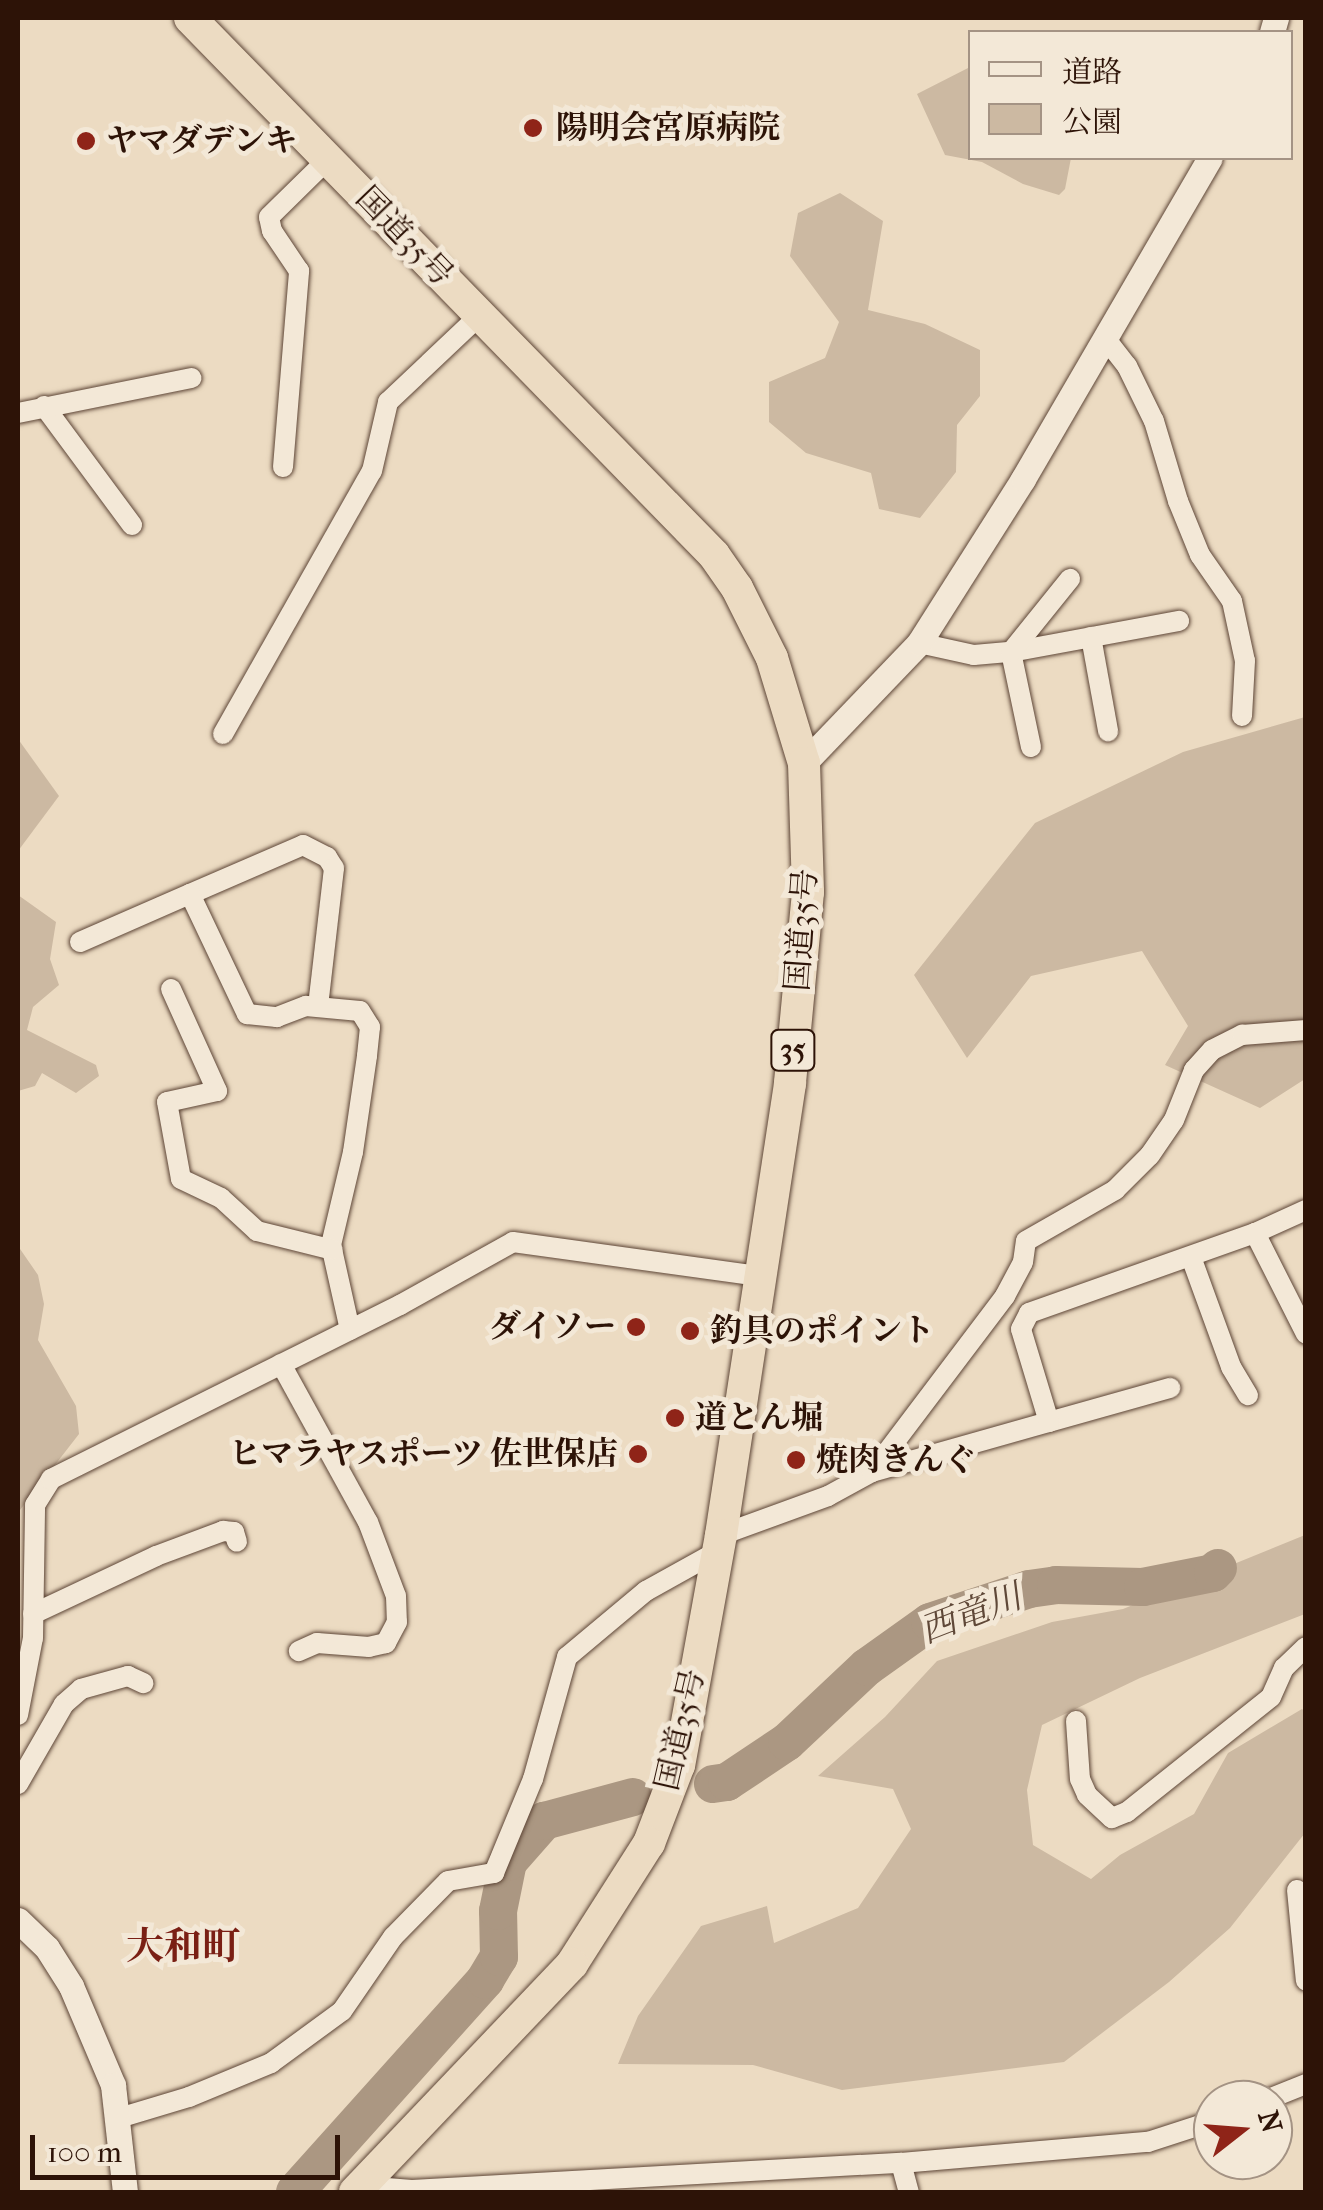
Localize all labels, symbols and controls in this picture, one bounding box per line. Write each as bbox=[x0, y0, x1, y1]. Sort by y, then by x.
legend bbox=[968, 30, 1293, 160]
text: 道路 bbox=[1062, 55, 1122, 90]
text: 公園 bbox=[1062, 105, 1122, 140]
place label: 陽明会宮原病院 bbox=[556, 109, 780, 147]
marker: 陽明会宮原病院 bbox=[520, 115, 546, 141]
place label: ヤマダデンキ bbox=[106, 122, 298, 160]
marker: ヤマダデンキ bbox=[75, 130, 97, 152]
street label: 国道35号 bbox=[347, 179, 461, 295]
street label: 国道35号 bbox=[779, 867, 825, 993]
road number: 35 bbox=[768, 1025, 818, 1075]
place label: ダイソー bbox=[488, 1308, 616, 1346]
place label: 釣具のポイント bbox=[710, 1312, 934, 1350]
marker: ダイソー bbox=[625, 1316, 647, 1338]
marker: 釣具のポイント bbox=[679, 1320, 701, 1342]
place label: 道とん堀 bbox=[695, 1399, 823, 1437]
marker: 道とん堀 bbox=[664, 1407, 686, 1429]
place label: ヒマラヤスポーツ 佐世保店 bbox=[227, 1435, 618, 1473]
place label: 焼肉きんぐ bbox=[816, 1441, 976, 1479]
marker: ヒマラヤスポーツ 佐世保店 bbox=[627, 1443, 649, 1465]
marker: 焼肉きんぐ bbox=[785, 1449, 807, 1471]
water label: 西竜川 bbox=[914, 1576, 1028, 1652]
street label: 国道35号 bbox=[648, 1666, 714, 1794]
district label: 大和町 bbox=[126, 1924, 240, 1970]
north arrow bbox=[1193, 2080, 1293, 2180]
text: N bbox=[1251, 2107, 1289, 2137]
scale bar bbox=[35, 2115, 345, 2177]
text: 100 m bbox=[47, 2135, 122, 2170]

